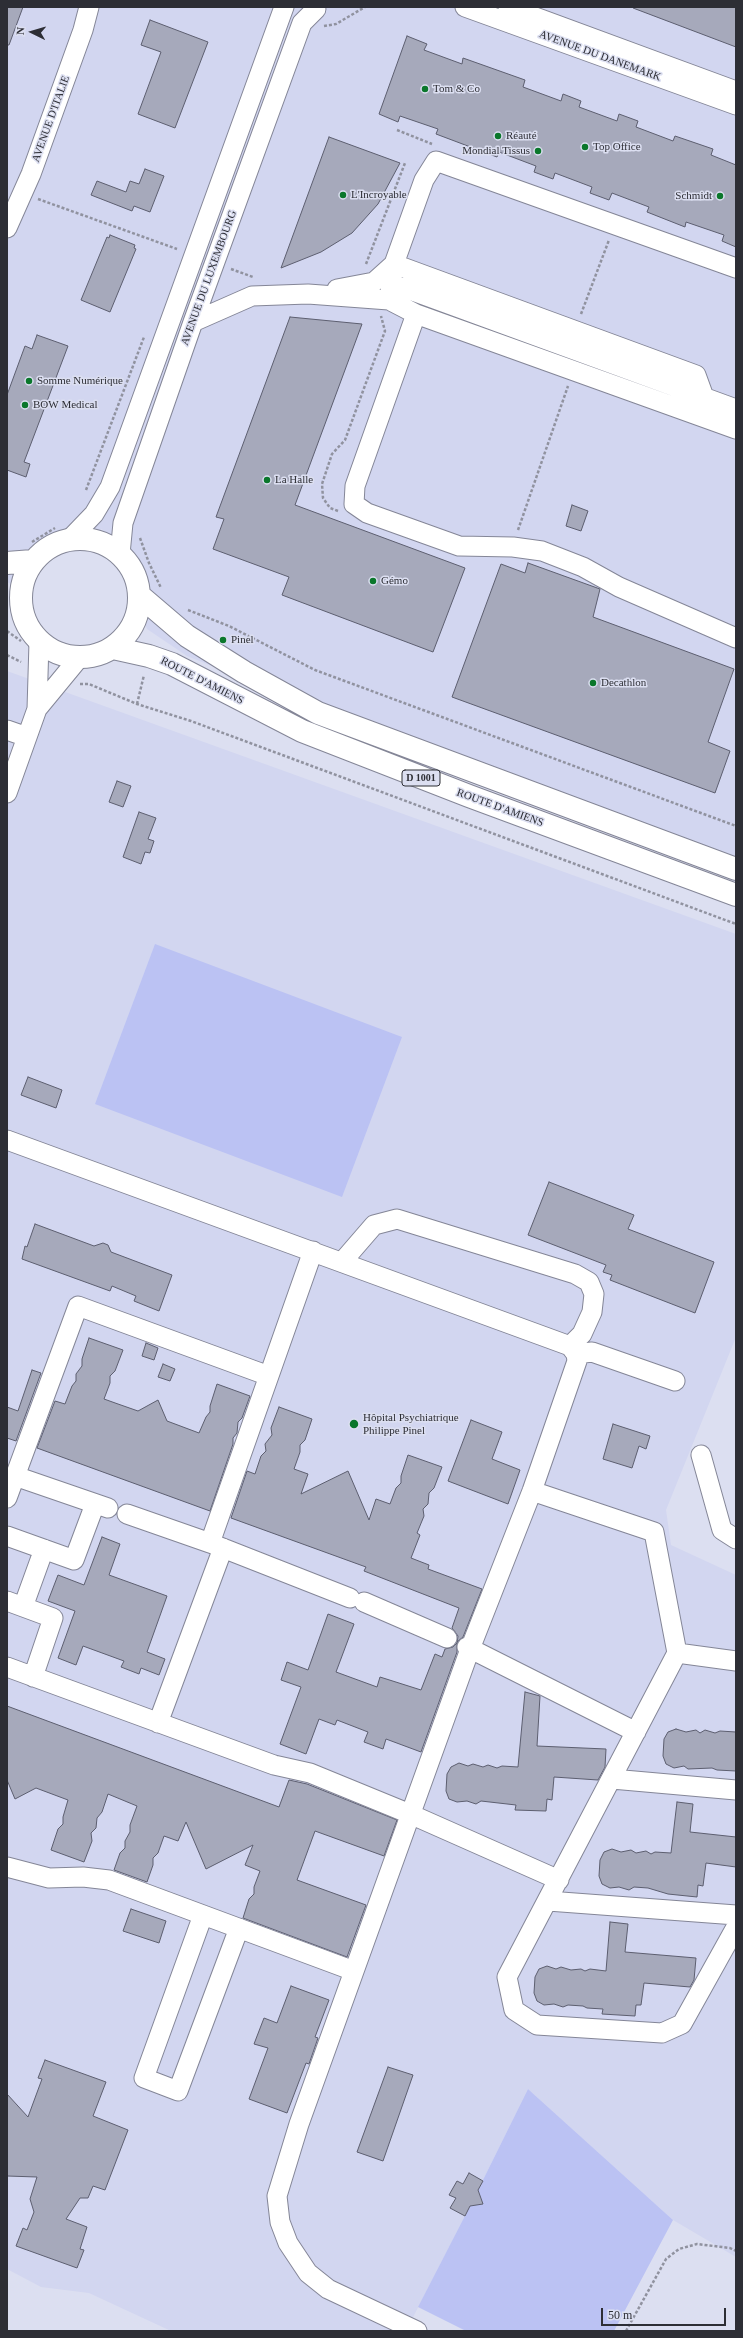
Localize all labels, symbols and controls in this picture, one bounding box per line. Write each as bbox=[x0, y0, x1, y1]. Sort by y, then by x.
north arrow bbox=[12, 12, 52, 52]
text: N bbox=[14, 26, 26, 35]
street label: AVENUE DU DANEMARK bbox=[537, 28, 663, 84]
street label: AVENUE D'ITALIE bbox=[29, 74, 73, 164]
place label: Tom & Co bbox=[433, 82, 480, 96]
marker: Tom & Co bbox=[420, 84, 430, 94]
place label: Réauté bbox=[506, 129, 537, 143]
marker: Réauté bbox=[493, 131, 503, 141]
place label: Top Office bbox=[593, 140, 641, 154]
marker: Top Office bbox=[580, 142, 590, 152]
place label: Mondial Tissus bbox=[462, 144, 530, 158]
marker: Mondial Tissus bbox=[533, 146, 543, 156]
place label: L'Incroyable bbox=[351, 188, 407, 202]
place label: Schmidt bbox=[675, 189, 712, 203]
marker: L'Incroyable bbox=[338, 190, 348, 200]
marker: Schmidt bbox=[715, 191, 725, 201]
street label: AVENUE DU LUXEMBOURG bbox=[178, 209, 240, 347]
place label: Somme Numérique bbox=[37, 374, 123, 388]
marker: Somme Numérique bbox=[24, 376, 34, 386]
place label: BOW Medical bbox=[33, 398, 97, 412]
marker: BOW Medical bbox=[20, 400, 30, 410]
place label: La Halle bbox=[275, 473, 313, 487]
marker: La Halle bbox=[262, 475, 272, 485]
place label: Gémo bbox=[381, 574, 408, 588]
marker: Gémo bbox=[368, 576, 378, 586]
place label: Pinel bbox=[231, 633, 254, 647]
marker: Pinel bbox=[218, 635, 228, 645]
street label: ROUTE D'AMIENS bbox=[158, 654, 246, 708]
place label: Decathlon bbox=[601, 676, 646, 690]
marker: Decathlon bbox=[588, 678, 598, 688]
road number: D 1001 bbox=[402, 770, 440, 786]
street label: ROUTE D'AMIENS bbox=[455, 786, 545, 830]
place label: Hôpital Psychiatrique Philippe Pinel bbox=[363, 1411, 459, 1437]
marker: Hôpital Psychiatrique Philippe Pinel bbox=[348, 1418, 360, 1430]
scale bar bbox=[603, 2300, 728, 2326]
text: 50 m bbox=[608, 2308, 632, 2322]

